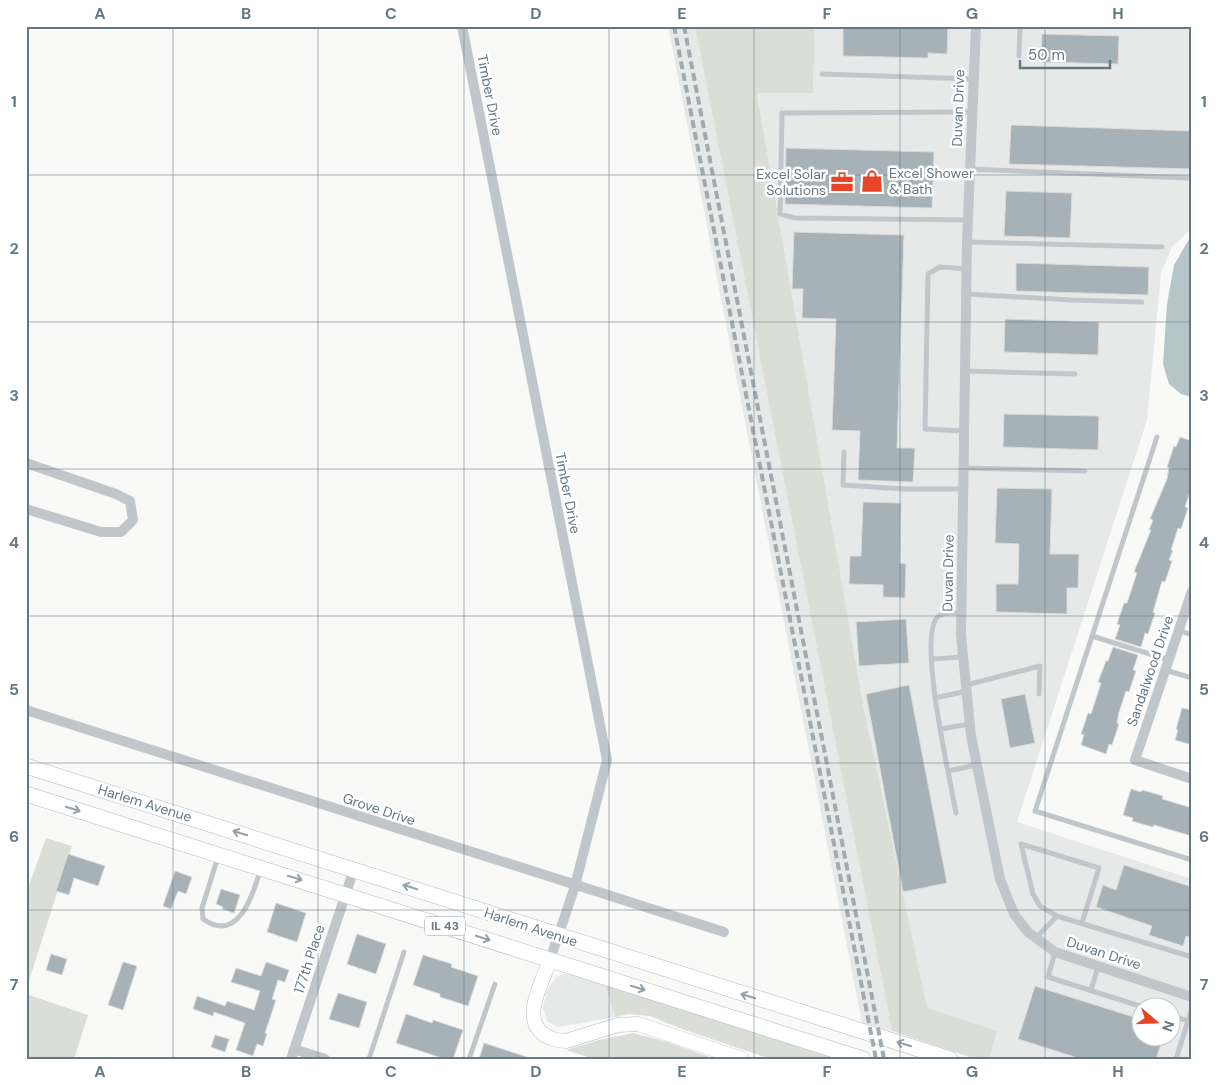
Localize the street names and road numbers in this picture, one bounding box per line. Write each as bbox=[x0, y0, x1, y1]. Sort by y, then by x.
street label: Timber Drive bbox=[473, 53, 507, 137]
street label: Duvan Drive bbox=[948, 69, 968, 147]
street label: Timber Drive bbox=[551, 451, 585, 535]
street label: Duvan Drive bbox=[938, 534, 958, 612]
street label: Sandalwood Drive bbox=[1123, 613, 1177, 729]
street label: Harlem Avenue bbox=[96, 780, 194, 826]
street label: Grove Drive bbox=[340, 789, 418, 829]
street label: Harlem Avenue bbox=[482, 903, 580, 951]
road number: IL 43 bbox=[425, 916, 465, 936]
street label: 177th Place bbox=[289, 922, 329, 996]
street label: Duvan Drive bbox=[1064, 933, 1144, 974]

